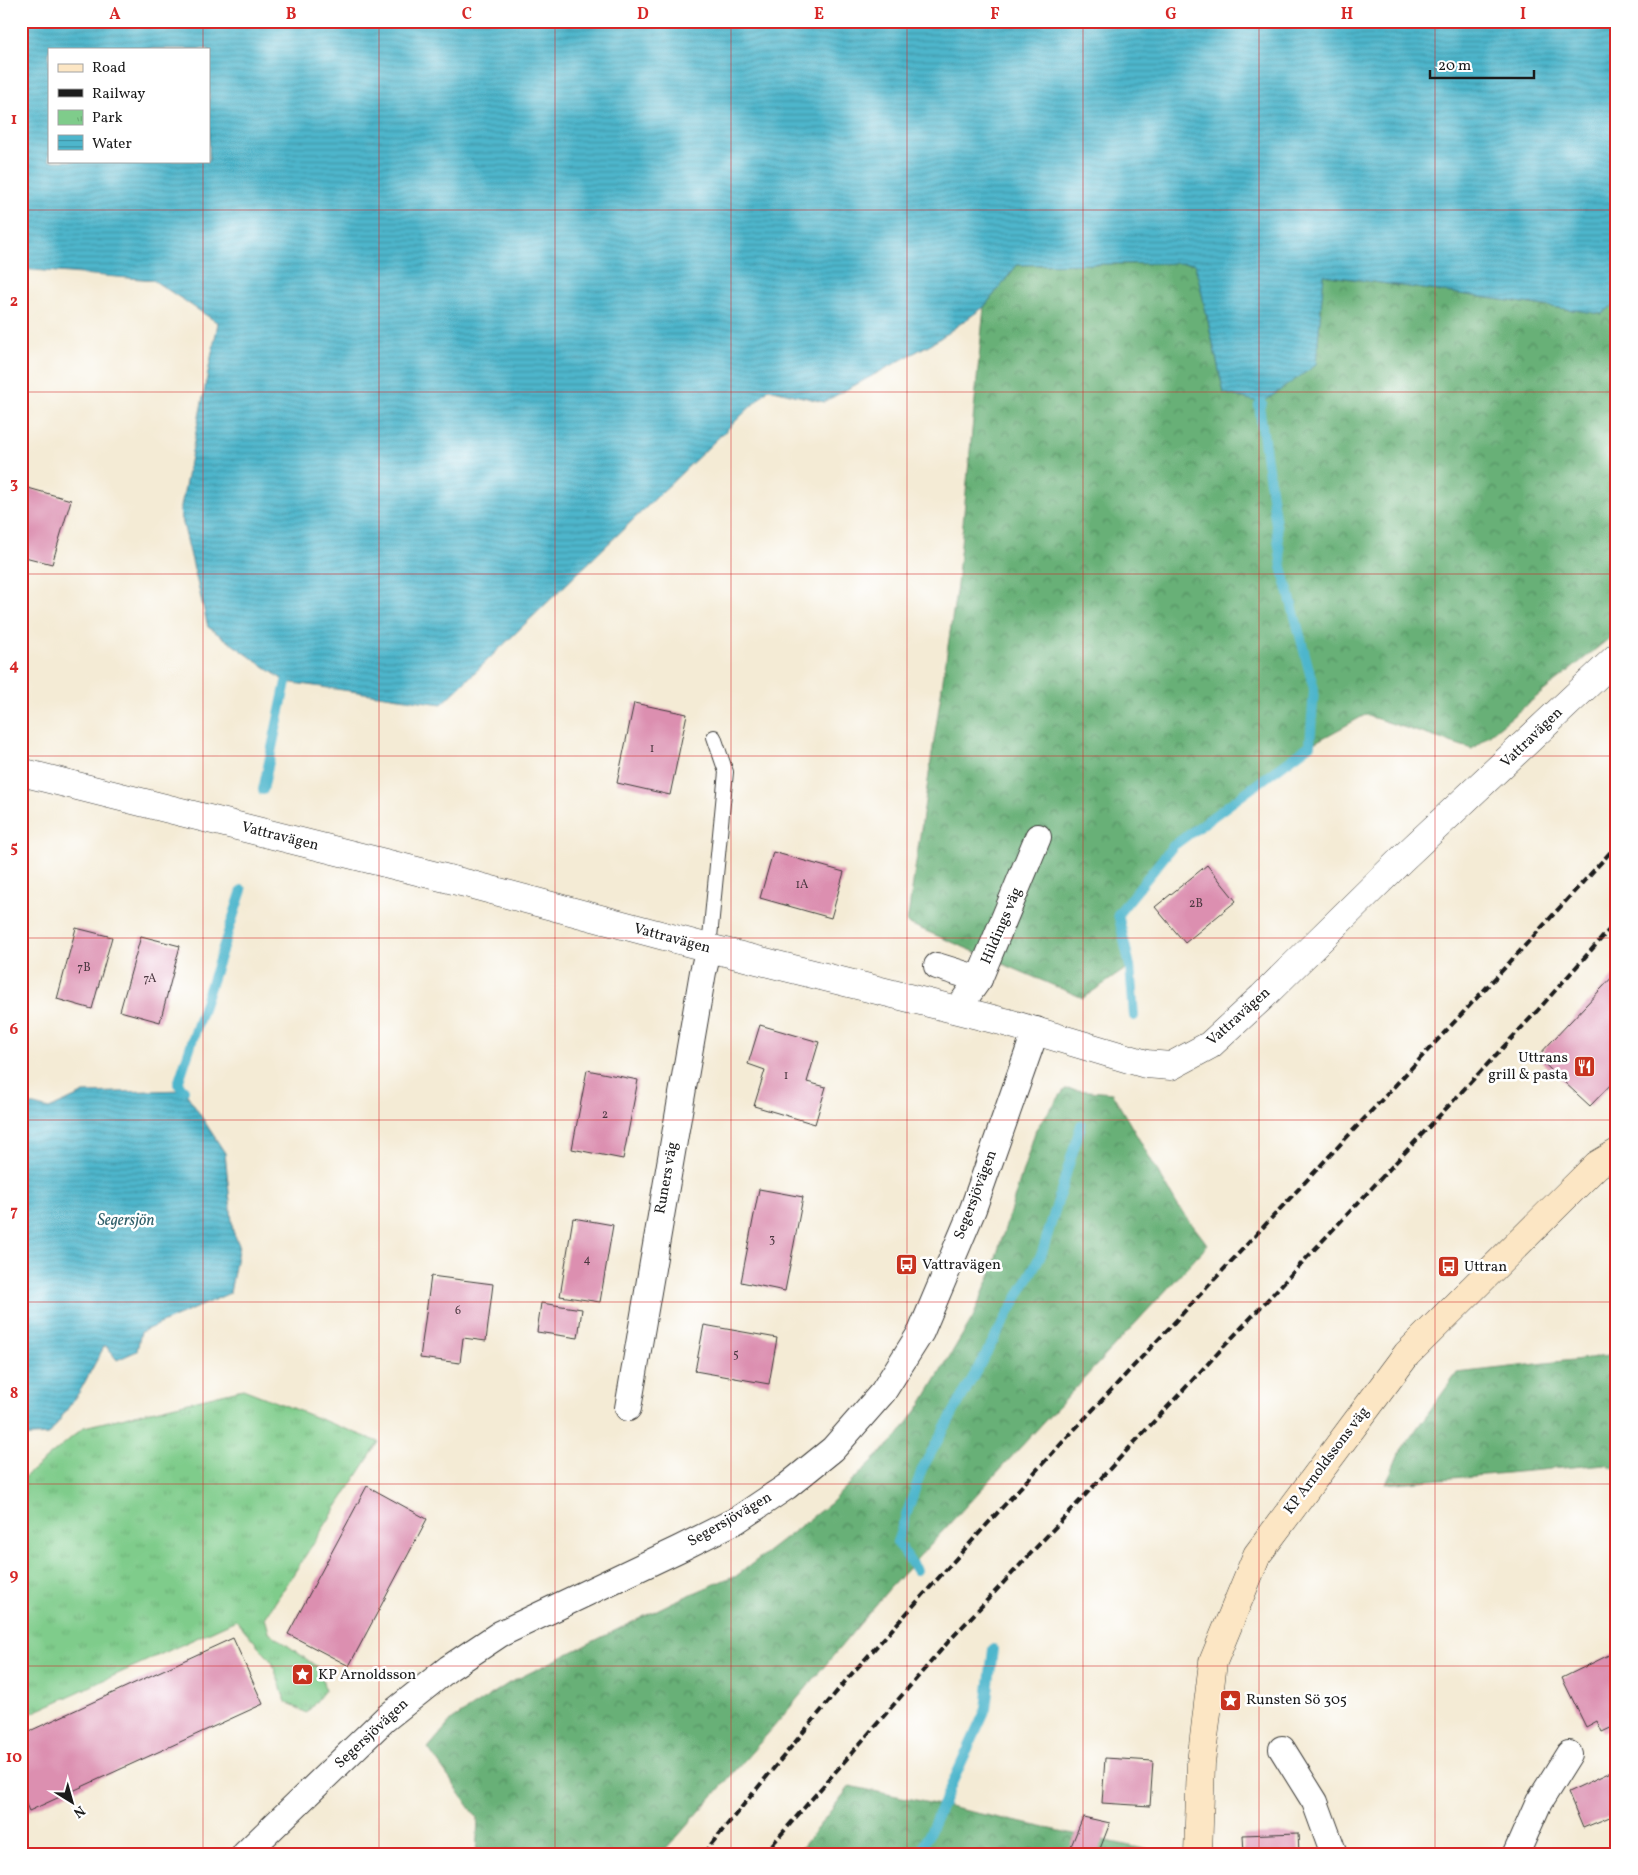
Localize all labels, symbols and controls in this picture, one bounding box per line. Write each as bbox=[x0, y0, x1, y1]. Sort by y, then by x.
text: A bbox=[109, 4, 121, 26]
text: B bbox=[286, 4, 297, 26]
text: C bbox=[462, 4, 472, 26]
text: D bbox=[637, 4, 649, 26]
text: E bbox=[814, 4, 824, 26]
text: F bbox=[990, 4, 1000, 26]
text: G bbox=[1165, 4, 1177, 26]
text: H bbox=[1341, 4, 1353, 26]
text: I bbox=[1520, 4, 1526, 26]
legend bbox=[48, 48, 210, 162]
scale bar bbox=[1430, 48, 1534, 80]
text: 20 m bbox=[1438, 56, 1471, 77]
text: Road bbox=[92, 58, 126, 79]
text: Railway bbox=[92, 84, 145, 105]
text: Park bbox=[92, 108, 123, 129]
text: 1 bbox=[11, 109, 17, 131]
text: Water bbox=[92, 134, 132, 155]
text: 2 bbox=[10, 291, 18, 313]
text: 3 bbox=[10, 473, 18, 495]
text: 4 bbox=[9, 655, 19, 677]
street label: Vattravägen bbox=[1496, 703, 1568, 773]
house number: 1 bbox=[650, 741, 654, 757]
street label: Vattravägen bbox=[239, 817, 321, 857]
text: 5 bbox=[10, 837, 18, 859]
house number: 1A bbox=[795, 877, 809, 893]
street label: Hildings väg bbox=[976, 884, 1028, 968]
house number: 2B bbox=[1189, 896, 1203, 912]
street label: Vattravägen bbox=[631, 919, 713, 959]
house number: 7B bbox=[77, 960, 91, 976]
house number: 7A bbox=[143, 971, 157, 987]
street label: Vattravägen bbox=[1203, 983, 1275, 1051]
text: 6 bbox=[10, 1019, 19, 1041]
place label: Uttrans grill & pasta bbox=[1488, 1048, 1568, 1086]
restaurant icon: Uttrans grill & pasta bbox=[1572, 1055, 1596, 1079]
house number: 1 bbox=[784, 1068, 788, 1084]
house number: 2 bbox=[602, 1107, 608, 1123]
street label: Runers väg bbox=[650, 1140, 684, 1216]
street label: Segersjövägen bbox=[949, 1147, 1003, 1243]
text: 7 bbox=[10, 1201, 18, 1223]
water label: Segersjön bbox=[97, 1210, 155, 1232]
house number: 3 bbox=[769, 1232, 775, 1248]
house number: 4 bbox=[583, 1252, 591, 1268]
bus stop icon: Vattravägen bbox=[894, 1253, 918, 1277]
place label: Vattravägen bbox=[922, 1255, 1001, 1276]
bus stop icon: Uttran bbox=[1436, 1255, 1460, 1279]
place label: Uttran bbox=[1464, 1257, 1507, 1278]
house number: 6 bbox=[455, 1303, 461, 1319]
house number: 5 bbox=[733, 1347, 739, 1363]
text: 8 bbox=[10, 1383, 18, 1405]
street label: KP Arnoldssons väg bbox=[1279, 1402, 1375, 1519]
street label: Segersjövägen bbox=[684, 1487, 776, 1553]
text: 9 bbox=[10, 1565, 19, 1587]
place icon: KP Arnoldsson bbox=[290, 1663, 314, 1687]
place label: KP Arnoldsson bbox=[318, 1665, 416, 1686]
place icon: Runsten Sö 305 bbox=[1218, 1688, 1242, 1712]
place label: Runsten Sö 305 bbox=[1246, 1690, 1347, 1711]
street label: Segersjövägen bbox=[330, 1694, 414, 1774]
text: 10 bbox=[6, 1747, 22, 1769]
north arrow bbox=[48, 1778, 98, 1828]
text: N bbox=[69, 1801, 89, 1822]

